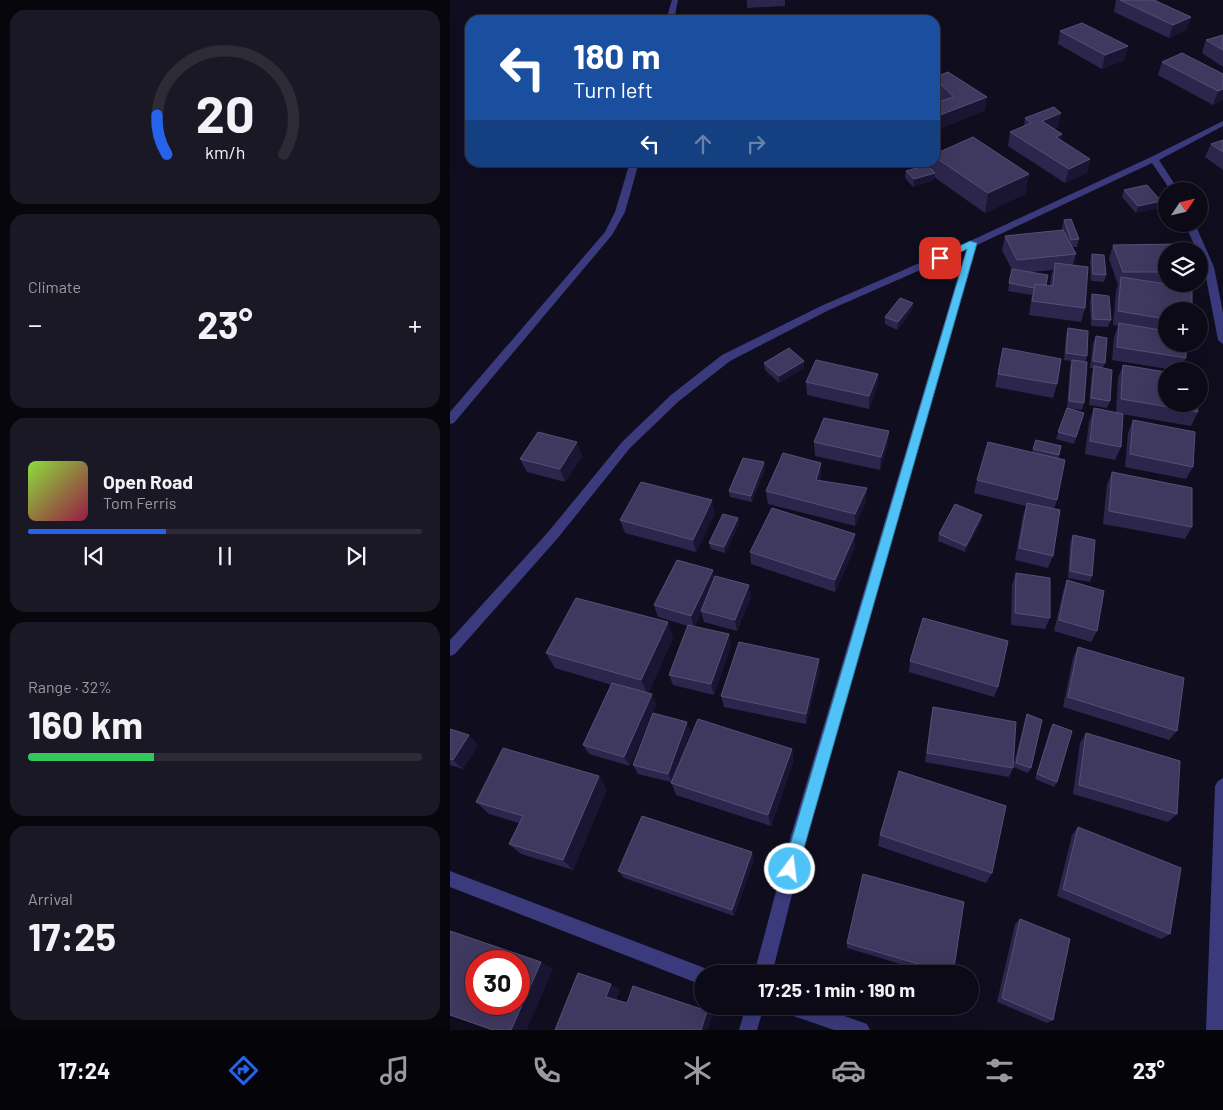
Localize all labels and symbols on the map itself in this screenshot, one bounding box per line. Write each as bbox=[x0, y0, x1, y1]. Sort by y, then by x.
north arrow bbox=[1158, 182, 1208, 232]
pin bbox=[919, 237, 961, 279]
position arrow bbox=[763, 842, 815, 894]
speed limit sign: 30 bbox=[465, 950, 530, 1015]

